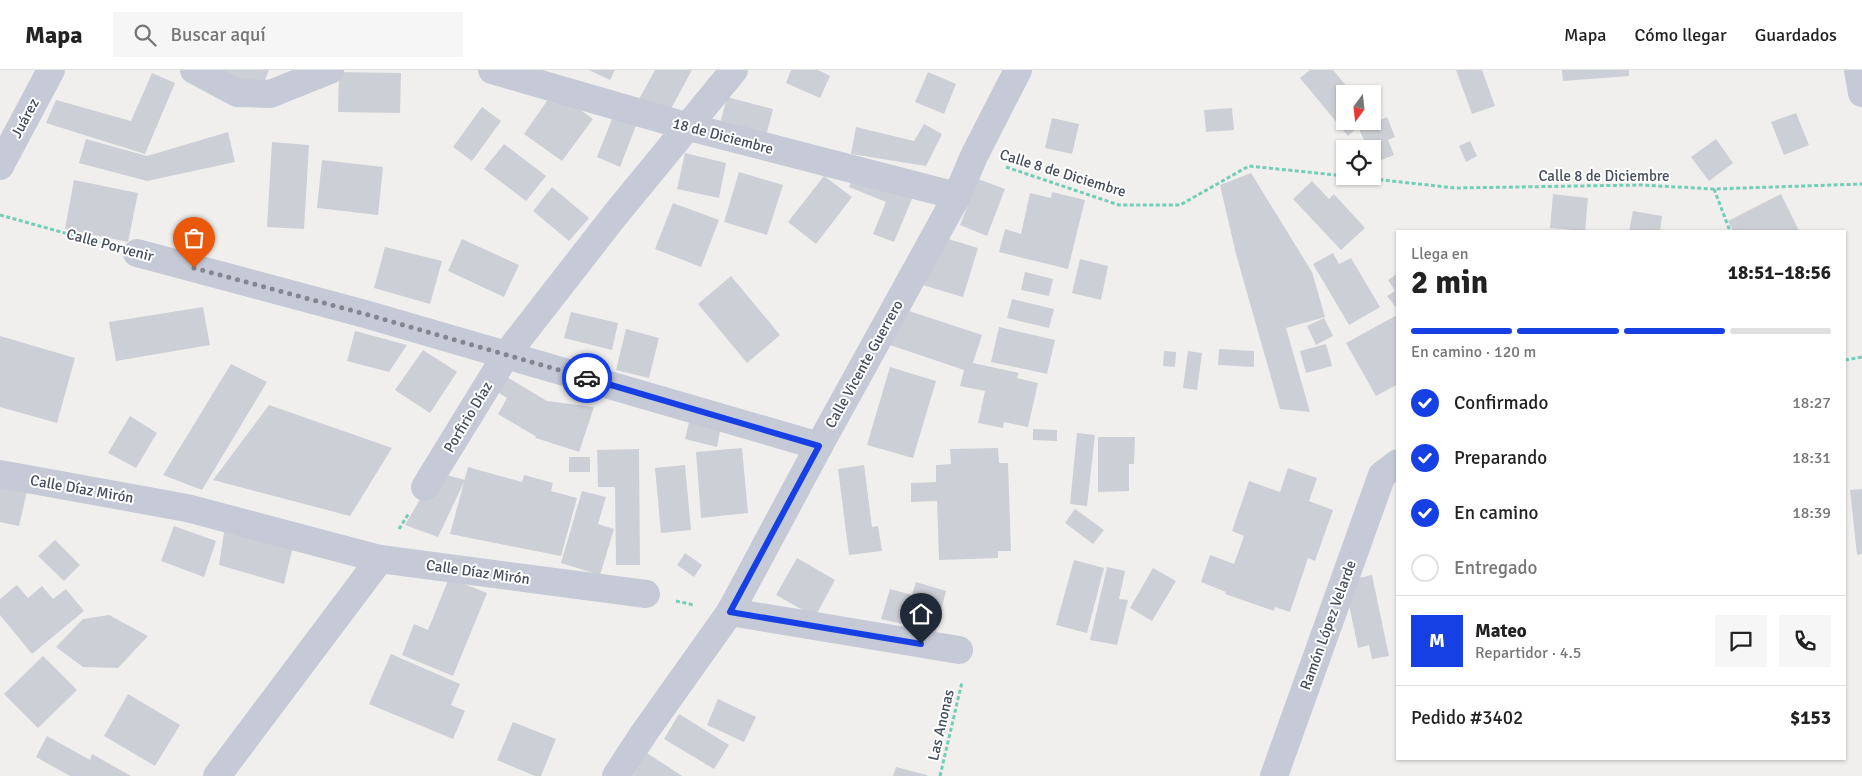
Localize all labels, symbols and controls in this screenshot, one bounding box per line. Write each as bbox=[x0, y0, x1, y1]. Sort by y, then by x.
search box bbox=[113, 12, 463, 57]
text: Mapa bbox=[25, 20, 83, 50]
icon: search bbox=[131, 21, 159, 49]
text: Buscar aquí bbox=[171, 23, 266, 47]
text: Mapa bbox=[1564, 24, 1606, 46]
text: Cómo llegar bbox=[1634, 24, 1727, 46]
text: Guardados bbox=[1755, 24, 1837, 46]
north arrow bbox=[1336, 85, 1381, 130]
map controls bbox=[1336, 85, 1381, 185]
street label: Juárez bbox=[7, 95, 43, 141]
street label: 18 de Diciembre bbox=[671, 114, 775, 158]
button: locate bbox=[1336, 140, 1381, 185]
street label: Calle 8 de Diciembre bbox=[998, 145, 1128, 201]
street label: Calle 8 de Diciembre bbox=[1538, 167, 1670, 185]
pin bbox=[173, 217, 215, 268]
icon: bag bbox=[180, 224, 208, 252]
street label: Calle Porvenir bbox=[64, 225, 156, 265]
text: Llega en bbox=[1411, 244, 1469, 264]
text: 18:51–18:56 bbox=[1728, 261, 1831, 285]
text: 2 min bbox=[1411, 263, 1488, 302]
street label: Calle Vicente Guerrero bbox=[821, 297, 907, 431]
text: En camino · 120 m bbox=[1411, 342, 1536, 362]
courier bbox=[562, 353, 612, 403]
icon: car bbox=[573, 364, 601, 392]
street label: Porfirio Díaz bbox=[440, 378, 496, 456]
icon: check bbox=[1411, 389, 1439, 417]
text: Confirmado bbox=[1454, 391, 1548, 415]
text: 18:27 bbox=[1792, 393, 1831, 413]
icon: check bbox=[1411, 444, 1439, 472]
text: Preparando bbox=[1454, 446, 1547, 470]
text: 18:31 bbox=[1792, 448, 1831, 468]
street label: Calle Díaz Mirón bbox=[29, 471, 135, 507]
icon: check bbox=[1411, 499, 1439, 527]
text: En camino bbox=[1454, 501, 1538, 525]
text: 18:39 bbox=[1792, 503, 1831, 523]
street label: Calle Díaz Mirón bbox=[425, 556, 531, 588]
text: Entregado bbox=[1454, 556, 1537, 580]
street label: Ramón López Velarde bbox=[1296, 558, 1360, 692]
pin bbox=[900, 593, 942, 644]
icon: home bbox=[907, 600, 935, 628]
button: chat bbox=[1715, 615, 1767, 667]
button: phone bbox=[1779, 615, 1831, 667]
text: Mateo bbox=[1475, 619, 1527, 643]
text: M bbox=[1429, 629, 1445, 653]
text: Repartidor · 4.5 bbox=[1475, 643, 1581, 663]
street label: Las Anonas bbox=[924, 687, 958, 762]
text: Pedido #3402 bbox=[1411, 706, 1523, 730]
text: $153 bbox=[1790, 706, 1831, 730]

